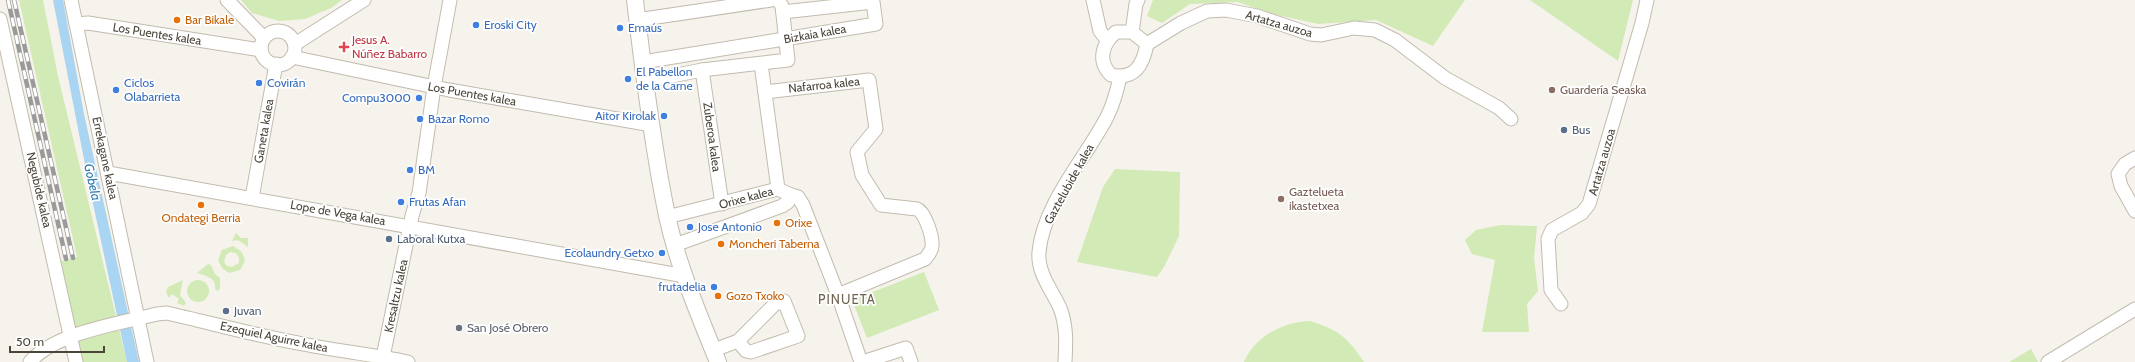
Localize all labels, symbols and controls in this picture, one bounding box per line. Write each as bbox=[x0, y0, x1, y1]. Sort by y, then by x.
street label: Artatza auzoa bbox=[1244, 7, 1315, 40]
place label: Bar Bikale bbox=[185, 12, 234, 27]
marker: Bar Bikale bbox=[172, 15, 182, 25]
place label: Eroski City bbox=[484, 17, 537, 32]
street label: Los Puentes kalea bbox=[112, 19, 203, 48]
marker: Eroski City bbox=[471, 20, 481, 30]
place label: Emaús bbox=[628, 20, 662, 35]
street label: Bizkaia kalea bbox=[783, 21, 848, 46]
marker: Emaús bbox=[615, 23, 625, 33]
place label: Jesus A. Núñez Babarro bbox=[351, 32, 428, 61]
marker: Jesus A. Núñez Babarro bbox=[339, 42, 349, 52]
place label: El Pabellon de la Carne bbox=[636, 64, 693, 93]
street label: Nafarroa kalea bbox=[787, 73, 861, 96]
marker: El Pabellon de la Carne bbox=[623, 74, 633, 84]
place label: Ciclos Olabarrieta bbox=[124, 75, 180, 104]
place label: Covirán bbox=[267, 75, 306, 90]
marker: Covirán bbox=[254, 78, 264, 88]
street label: Los Puentes kalea bbox=[427, 78, 518, 109]
place label: Guardería Seaska bbox=[1560, 82, 1646, 97]
marker: Ciclos Olabarrieta bbox=[111, 85, 121, 95]
marker: Guardería Seaska bbox=[1547, 85, 1557, 95]
place label: Compu3000 bbox=[342, 90, 411, 105]
marker: Compu3000 bbox=[414, 93, 424, 103]
street label: Ganeta kalea bbox=[250, 97, 277, 164]
street label: Zuberoa kalea bbox=[700, 101, 725, 173]
place label: Aitor Kirolak bbox=[595, 108, 657, 123]
place label: Bazar Romo bbox=[428, 111, 490, 126]
marker: Aitor Kirolak bbox=[659, 111, 669, 121]
marker: Bazar Romo bbox=[415, 114, 425, 124]
street label: Errekagane kalea bbox=[89, 115, 122, 201]
place label: Bus bbox=[1572, 122, 1590, 137]
marker: Bus bbox=[1559, 125, 1569, 135]
street label: Artatza auzoa bbox=[1585, 126, 1618, 197]
street label: Gaztelubide kalea bbox=[1040, 141, 1097, 226]
street label: Negubide kalea bbox=[24, 151, 56, 229]
water label: Gobela bbox=[81, 162, 105, 202]
place label: BM bbox=[418, 162, 435, 177]
marker: BM bbox=[405, 165, 415, 175]
street label: Orixe kalea bbox=[717, 183, 775, 212]
place label: Gaztelueta ikastetxea bbox=[1289, 184, 1344, 213]
place label: Frutas Afan bbox=[409, 194, 466, 209]
marker: Gaztelueta ikastetxea bbox=[1276, 194, 1286, 204]
street label: Lope de Vega kalea bbox=[289, 197, 387, 228]
marker: Frutas Afan bbox=[396, 197, 406, 207]
marker: Ondategi Berria bbox=[196, 200, 206, 210]
place label: Ondategi Berria bbox=[162, 210, 241, 225]
place label: Orixe bbox=[785, 215, 812, 230]
marker: Orixe bbox=[772, 218, 782, 228]
place label: Jose Antonio bbox=[697, 219, 762, 234]
marker: Jose Antonio bbox=[685, 222, 695, 232]
place label: Laboral Kutxa bbox=[397, 231, 466, 246]
marker: Laboral Kutxa bbox=[384, 234, 394, 244]
place label: Moncheri Taberna bbox=[729, 236, 820, 251]
marker: Moncheri Taberna bbox=[716, 239, 726, 249]
place label: Ecolaundry Getxo bbox=[565, 245, 654, 260]
marker: Ecolaundry Getxo bbox=[657, 248, 667, 258]
street label: Kresaltzu kalea bbox=[380, 258, 411, 334]
place label: frutadelia bbox=[658, 279, 706, 294]
marker: frutadelia bbox=[709, 282, 719, 292]
place label: Gozo Txoko bbox=[726, 288, 785, 303]
marker: Gozo Txoko bbox=[713, 291, 723, 301]
district label: PINUETA bbox=[818, 291, 876, 307]
place label: Juvan bbox=[233, 303, 262, 318]
marker: Juvan bbox=[221, 306, 231, 316]
street label: Ezequiel Aguirre kalea bbox=[219, 318, 330, 355]
place label: San José Obrero bbox=[467, 320, 549, 335]
marker: San José Obrero bbox=[454, 323, 464, 333]
scale bar bbox=[10, 328, 104, 354]
text: 50 m bbox=[16, 334, 44, 349]

